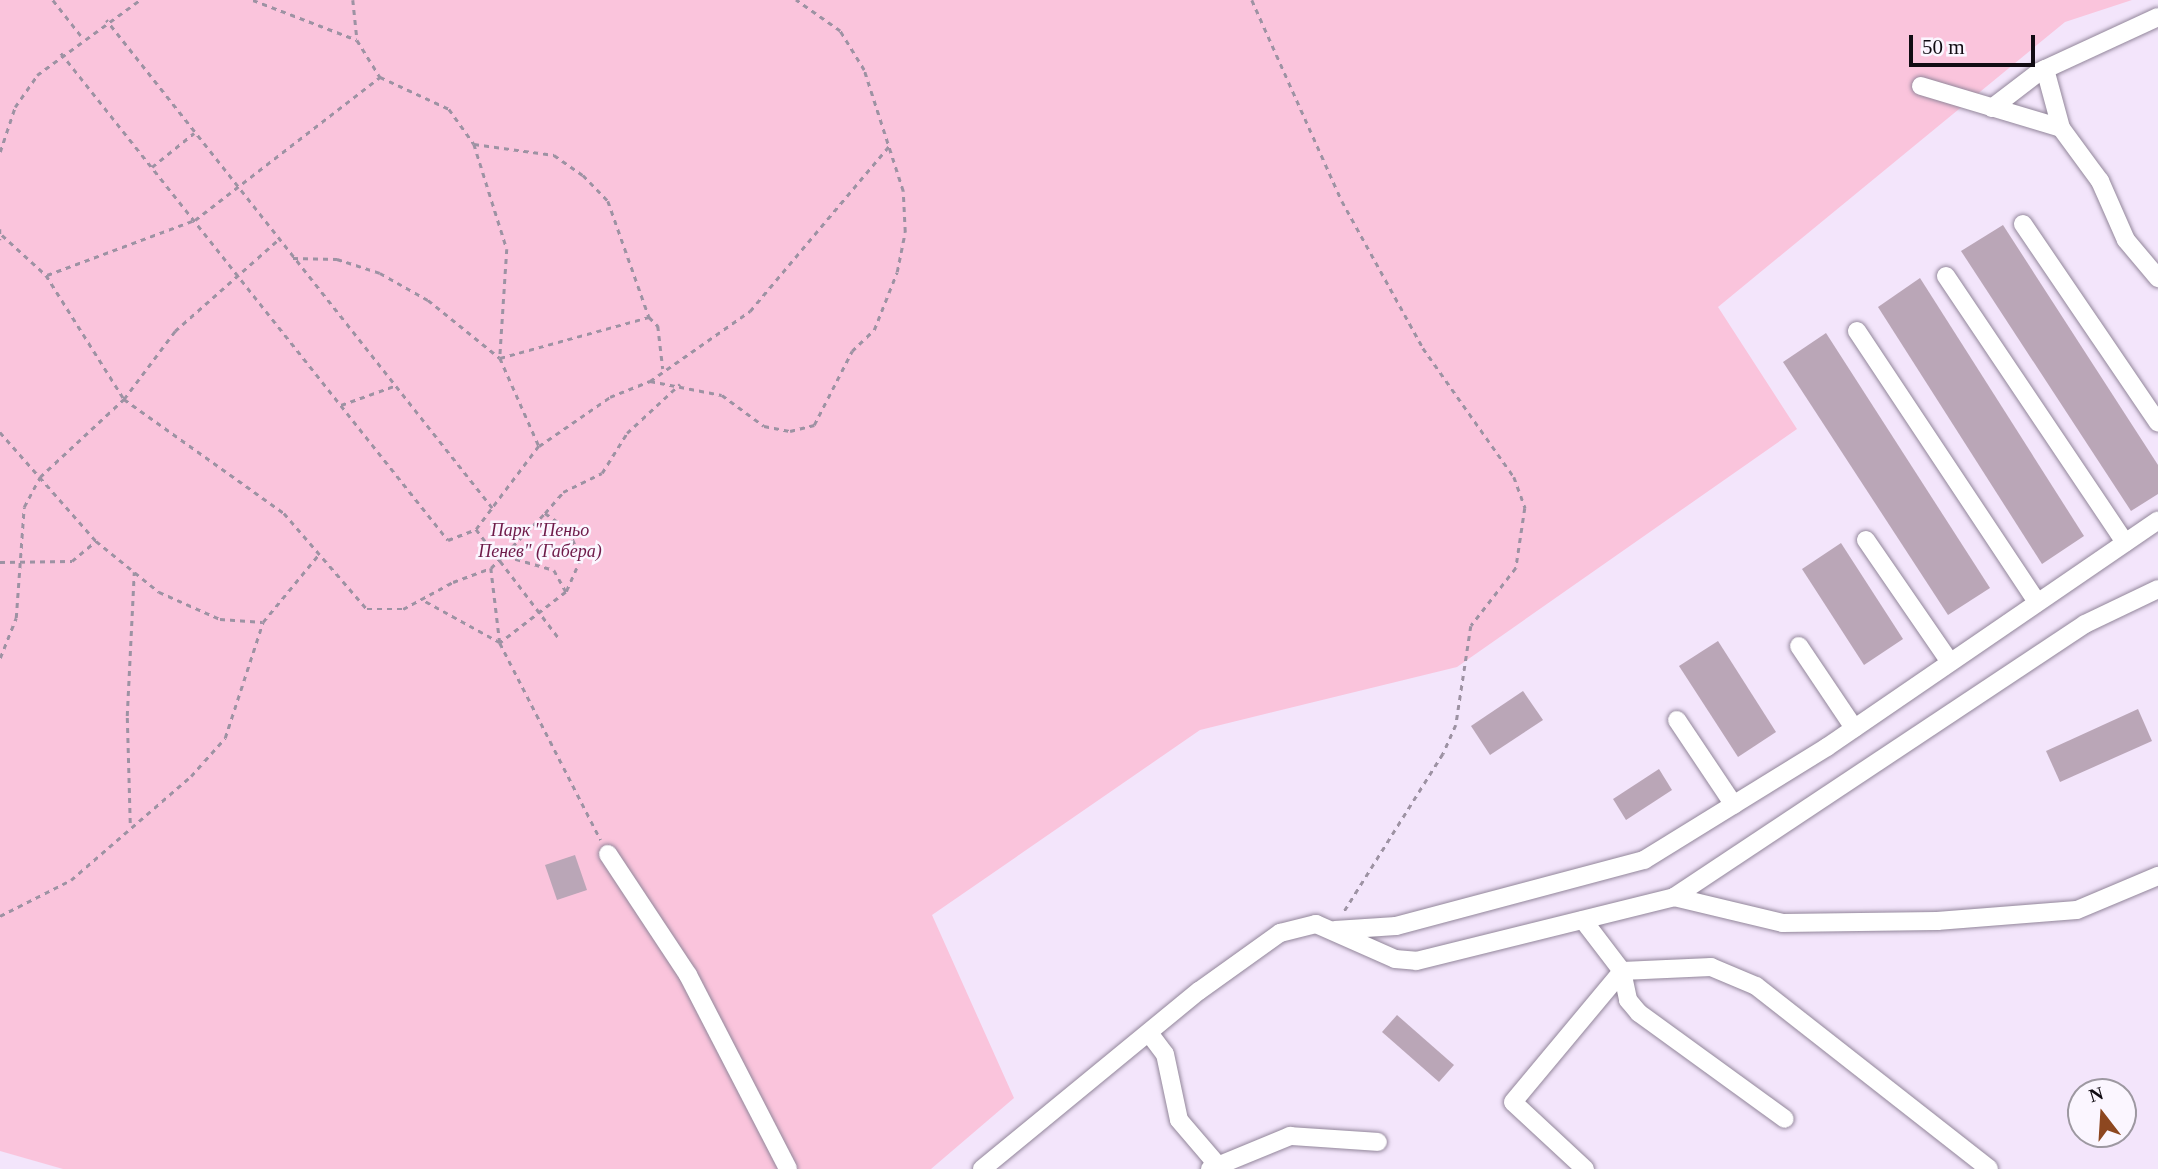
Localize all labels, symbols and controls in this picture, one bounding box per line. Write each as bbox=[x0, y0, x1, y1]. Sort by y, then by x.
scale bar bbox=[1913, 21, 2039, 65]
text: 50 m bbox=[1922, 35, 1965, 59]
park label: Парк "Пеньо Пенев" (Габера) bbox=[478, 520, 602, 562]
north arrow bbox=[2067, 1078, 2137, 1148]
text: N bbox=[2087, 1082, 2106, 1106]

